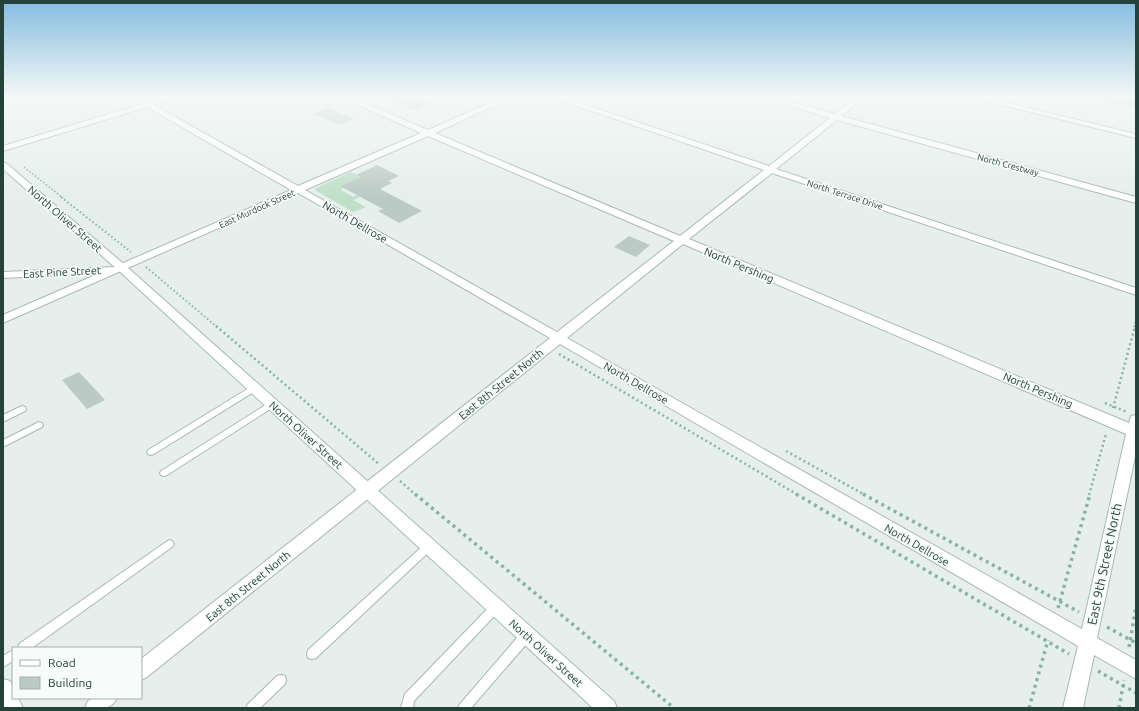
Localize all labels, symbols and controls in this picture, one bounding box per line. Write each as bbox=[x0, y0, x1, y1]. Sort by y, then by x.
street label: North Crestway bbox=[976, 152, 1040, 178]
street label: North Terrace Drive bbox=[806, 178, 884, 212]
street label: North Oliver Street bbox=[25, 183, 105, 255]
street label: East Murdock Street bbox=[218, 188, 297, 230]
street label: North Dellrose bbox=[321, 199, 389, 245]
street label: North Pershing bbox=[702, 245, 776, 285]
street label: East Pine Street bbox=[23, 264, 102, 280]
street label: East 8th Street North bbox=[456, 346, 546, 422]
street label: North Dellrose bbox=[602, 360, 670, 406]
street label: North Pershing bbox=[1001, 370, 1075, 410]
street label: North Oliver Street bbox=[267, 399, 346, 472]
street label: East 9th Street North bbox=[1084, 502, 1124, 626]
street label: North Dellrose bbox=[883, 522, 951, 568]
street label: East 8th Street North bbox=[203, 548, 293, 624]
street label: North Oliver Street bbox=[507, 617, 586, 690]
legend bbox=[12, 647, 142, 699]
text: Road bbox=[48, 656, 76, 669]
text: Building bbox=[48, 676, 92, 689]

